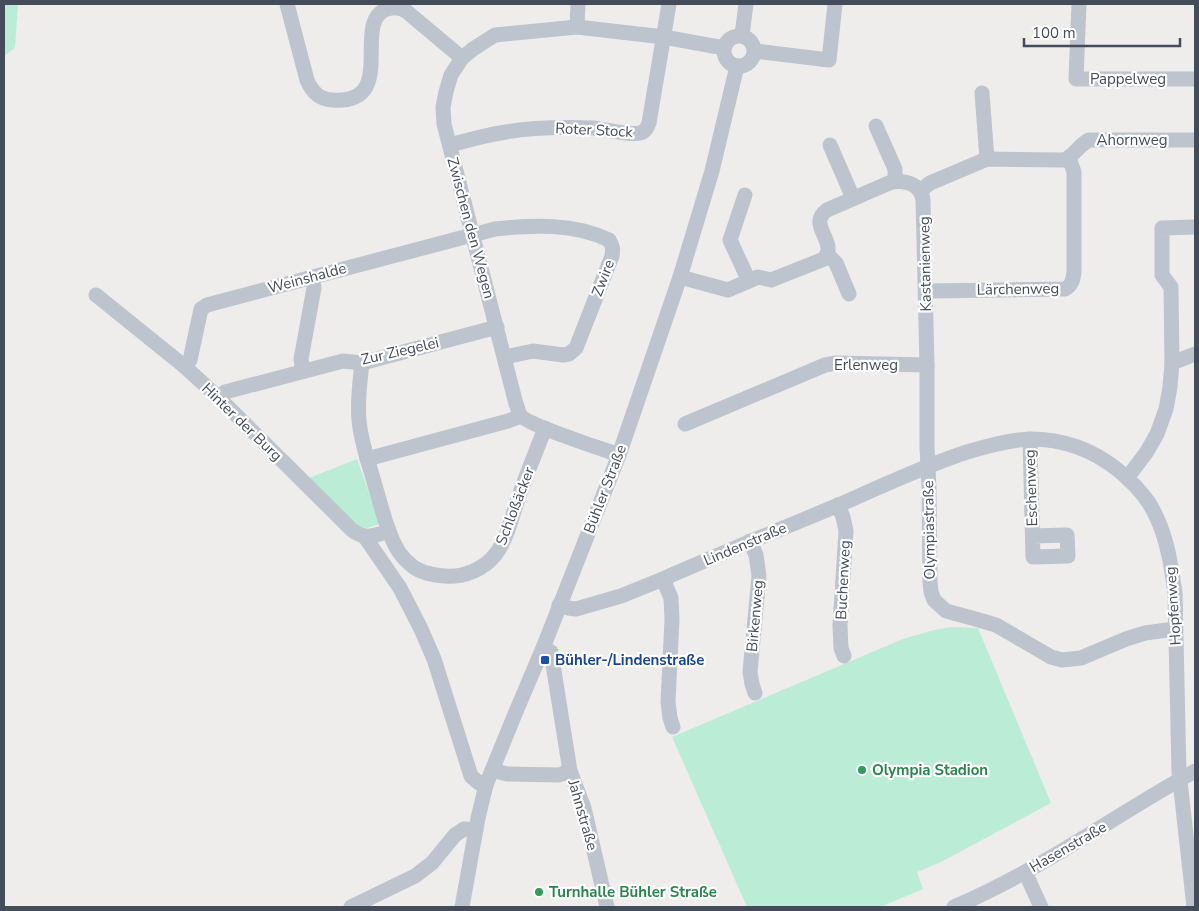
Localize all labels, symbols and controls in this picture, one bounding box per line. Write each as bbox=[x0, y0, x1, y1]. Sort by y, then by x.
scale bar bbox=[1024, 15, 1180, 47]
text: 100 m bbox=[1032, 23, 1076, 43]
street label: Pappelweg bbox=[1090, 69, 1166, 89]
street label: Roter Stock bbox=[555, 118, 634, 142]
street label: Ahornweg bbox=[1097, 130, 1167, 150]
street label: Zwischen den Wegen bbox=[443, 155, 499, 301]
street label: Kastanienweg bbox=[914, 216, 936, 312]
street label: Zwire bbox=[587, 257, 619, 299]
street label: Weinshalde bbox=[266, 258, 348, 298]
street label: Lärchenweg bbox=[977, 278, 1059, 300]
street label: Zur Ziegelei bbox=[359, 332, 441, 370]
street label: Erlenweg bbox=[834, 355, 898, 375]
street label: Hinter der Burg bbox=[198, 379, 286, 465]
street label: Bühler Straße bbox=[579, 442, 631, 536]
street label: Eschenweg bbox=[1020, 449, 1042, 527]
street label: Schloßäcker bbox=[491, 463, 539, 548]
street label: Olympiastraße bbox=[918, 480, 940, 580]
street label: Lindenstraße bbox=[700, 518, 790, 570]
street label: Buchenweg bbox=[831, 540, 855, 620]
street label: Hopfenweg bbox=[1160, 566, 1186, 646]
street label: Birkenweg bbox=[742, 579, 768, 653]
place label: Bühler-/Lindenstraße bbox=[555, 650, 704, 670]
marker: Bühler-/Lindenstraße bbox=[539, 654, 551, 666]
place label: Olympia Stadion bbox=[872, 760, 988, 780]
marker: Olympia Stadion bbox=[856, 764, 868, 776]
street label: Jahnstraße bbox=[563, 776, 603, 853]
street label: Hasenstraße bbox=[1026, 817, 1110, 877]
place label: Turnhalle Bühler Straße bbox=[549, 882, 717, 902]
marker: Turnhalle Bühler Straße bbox=[533, 886, 545, 898]

